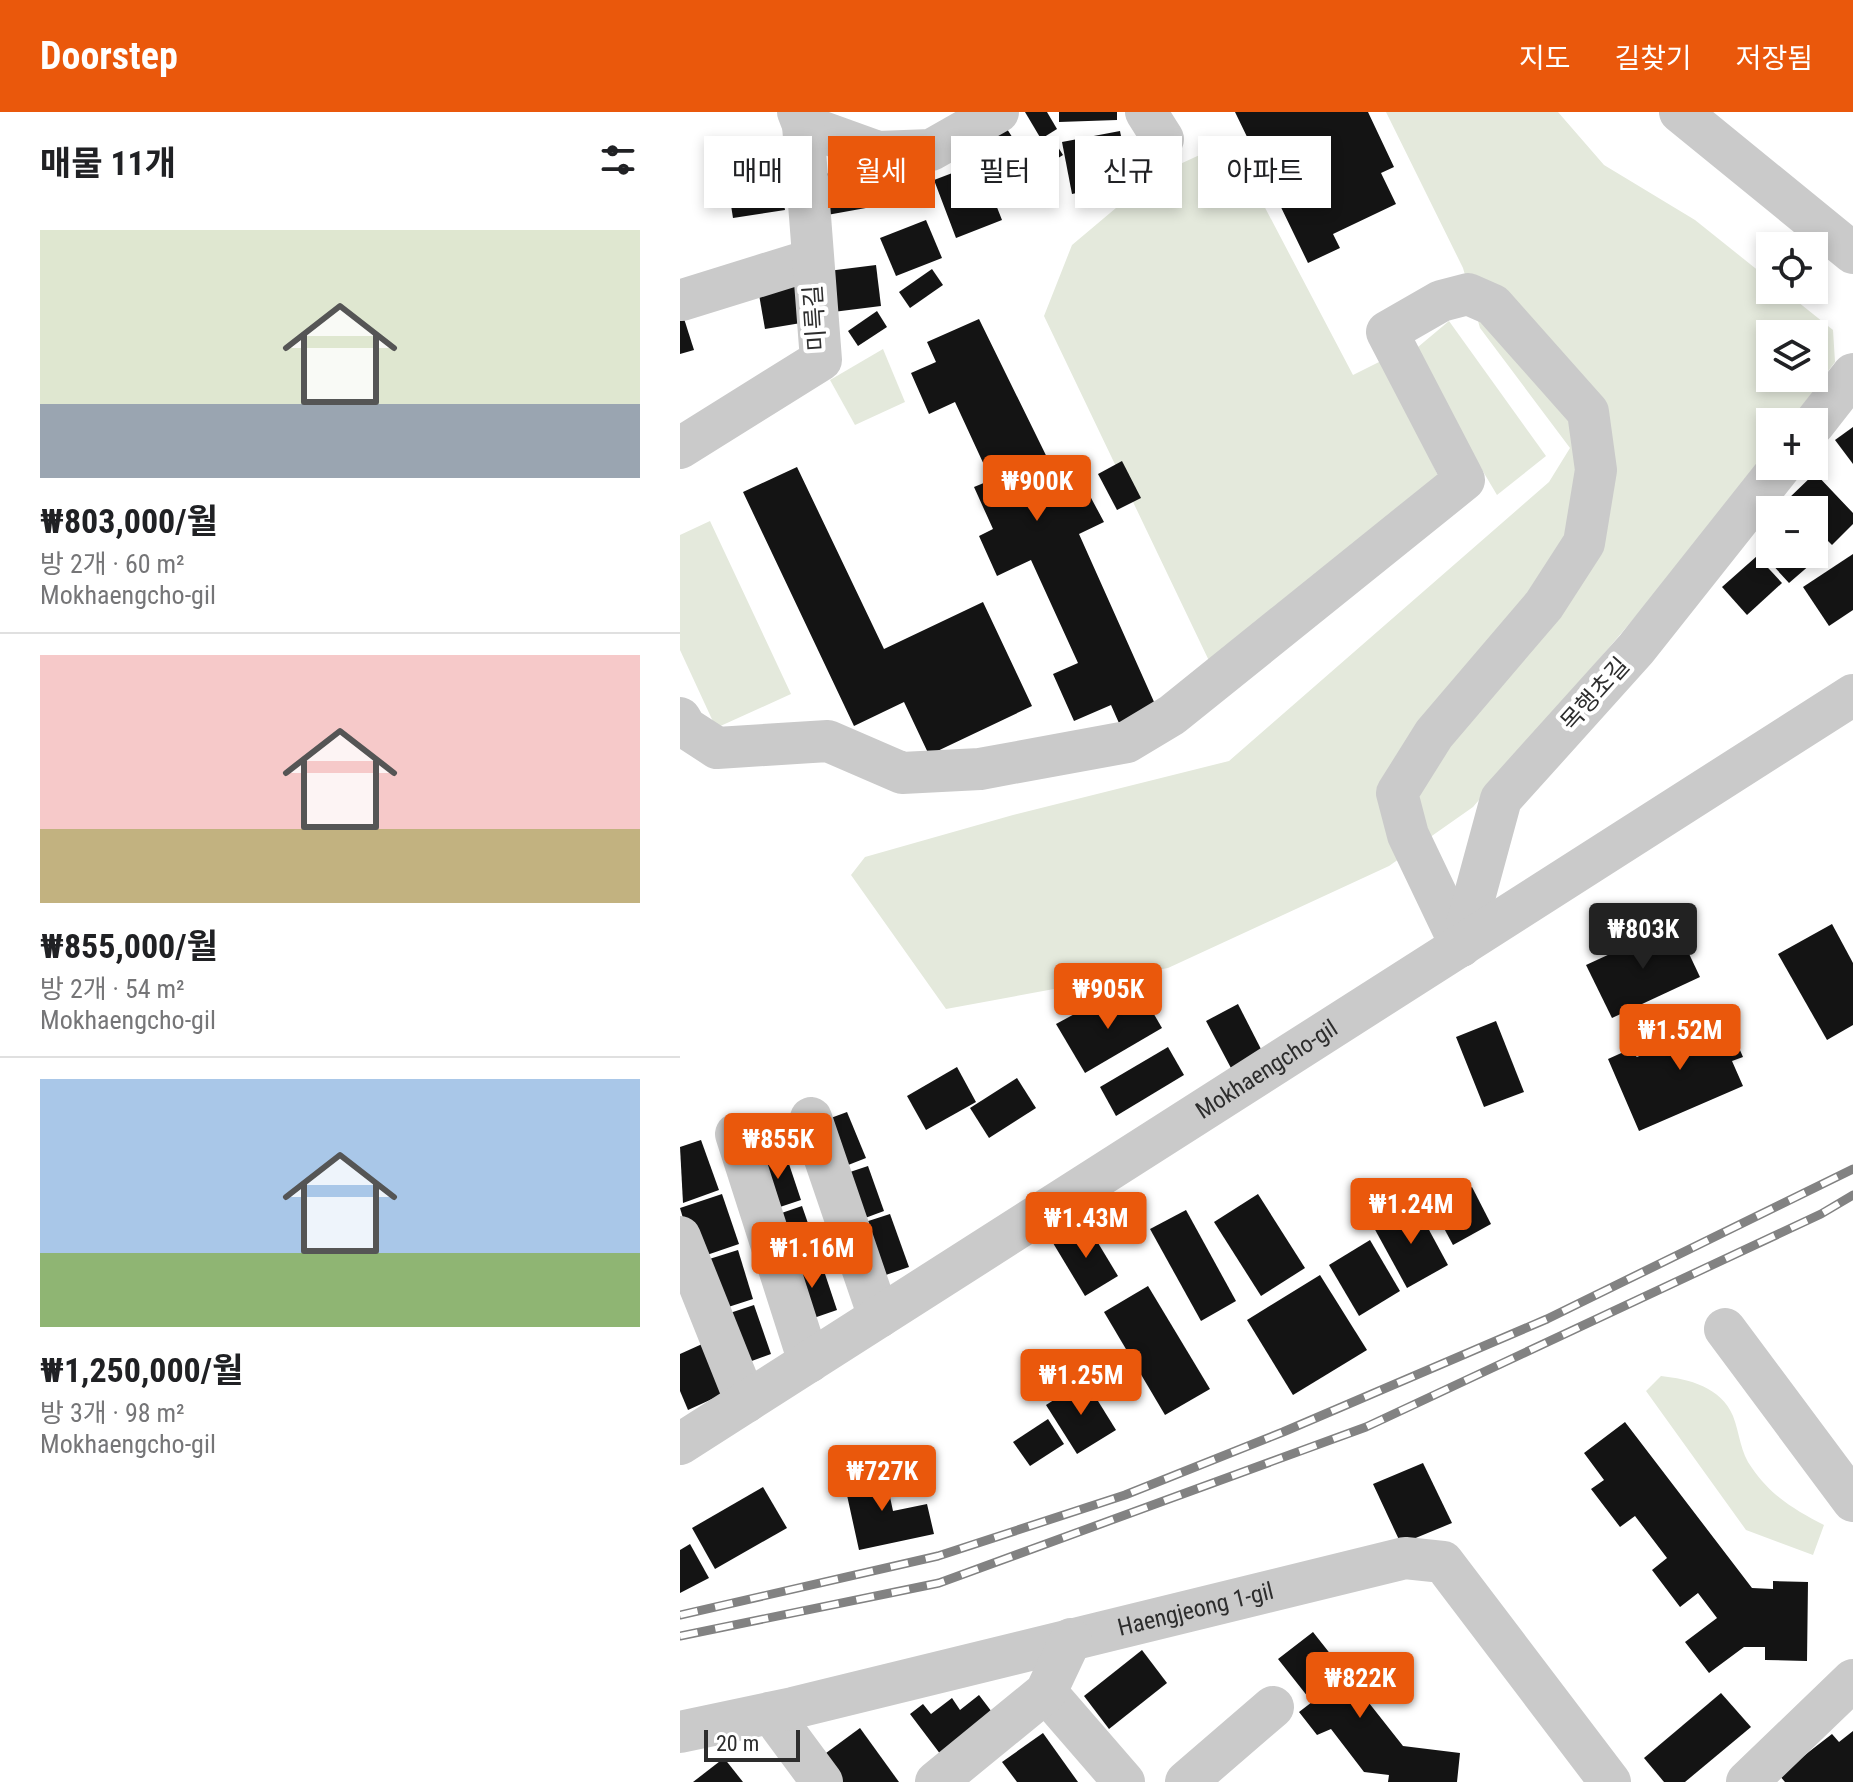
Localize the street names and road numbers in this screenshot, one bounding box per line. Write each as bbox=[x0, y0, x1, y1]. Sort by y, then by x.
street label: 미륵길 bbox=[799, 284, 831, 352]
street label: 목행초길 bbox=[1555, 652, 1635, 736]
street label: Mokhaengcho-gil bbox=[1191, 1014, 1343, 1125]
street label: Haengjeong 1-gil bbox=[1115, 1577, 1276, 1642]

